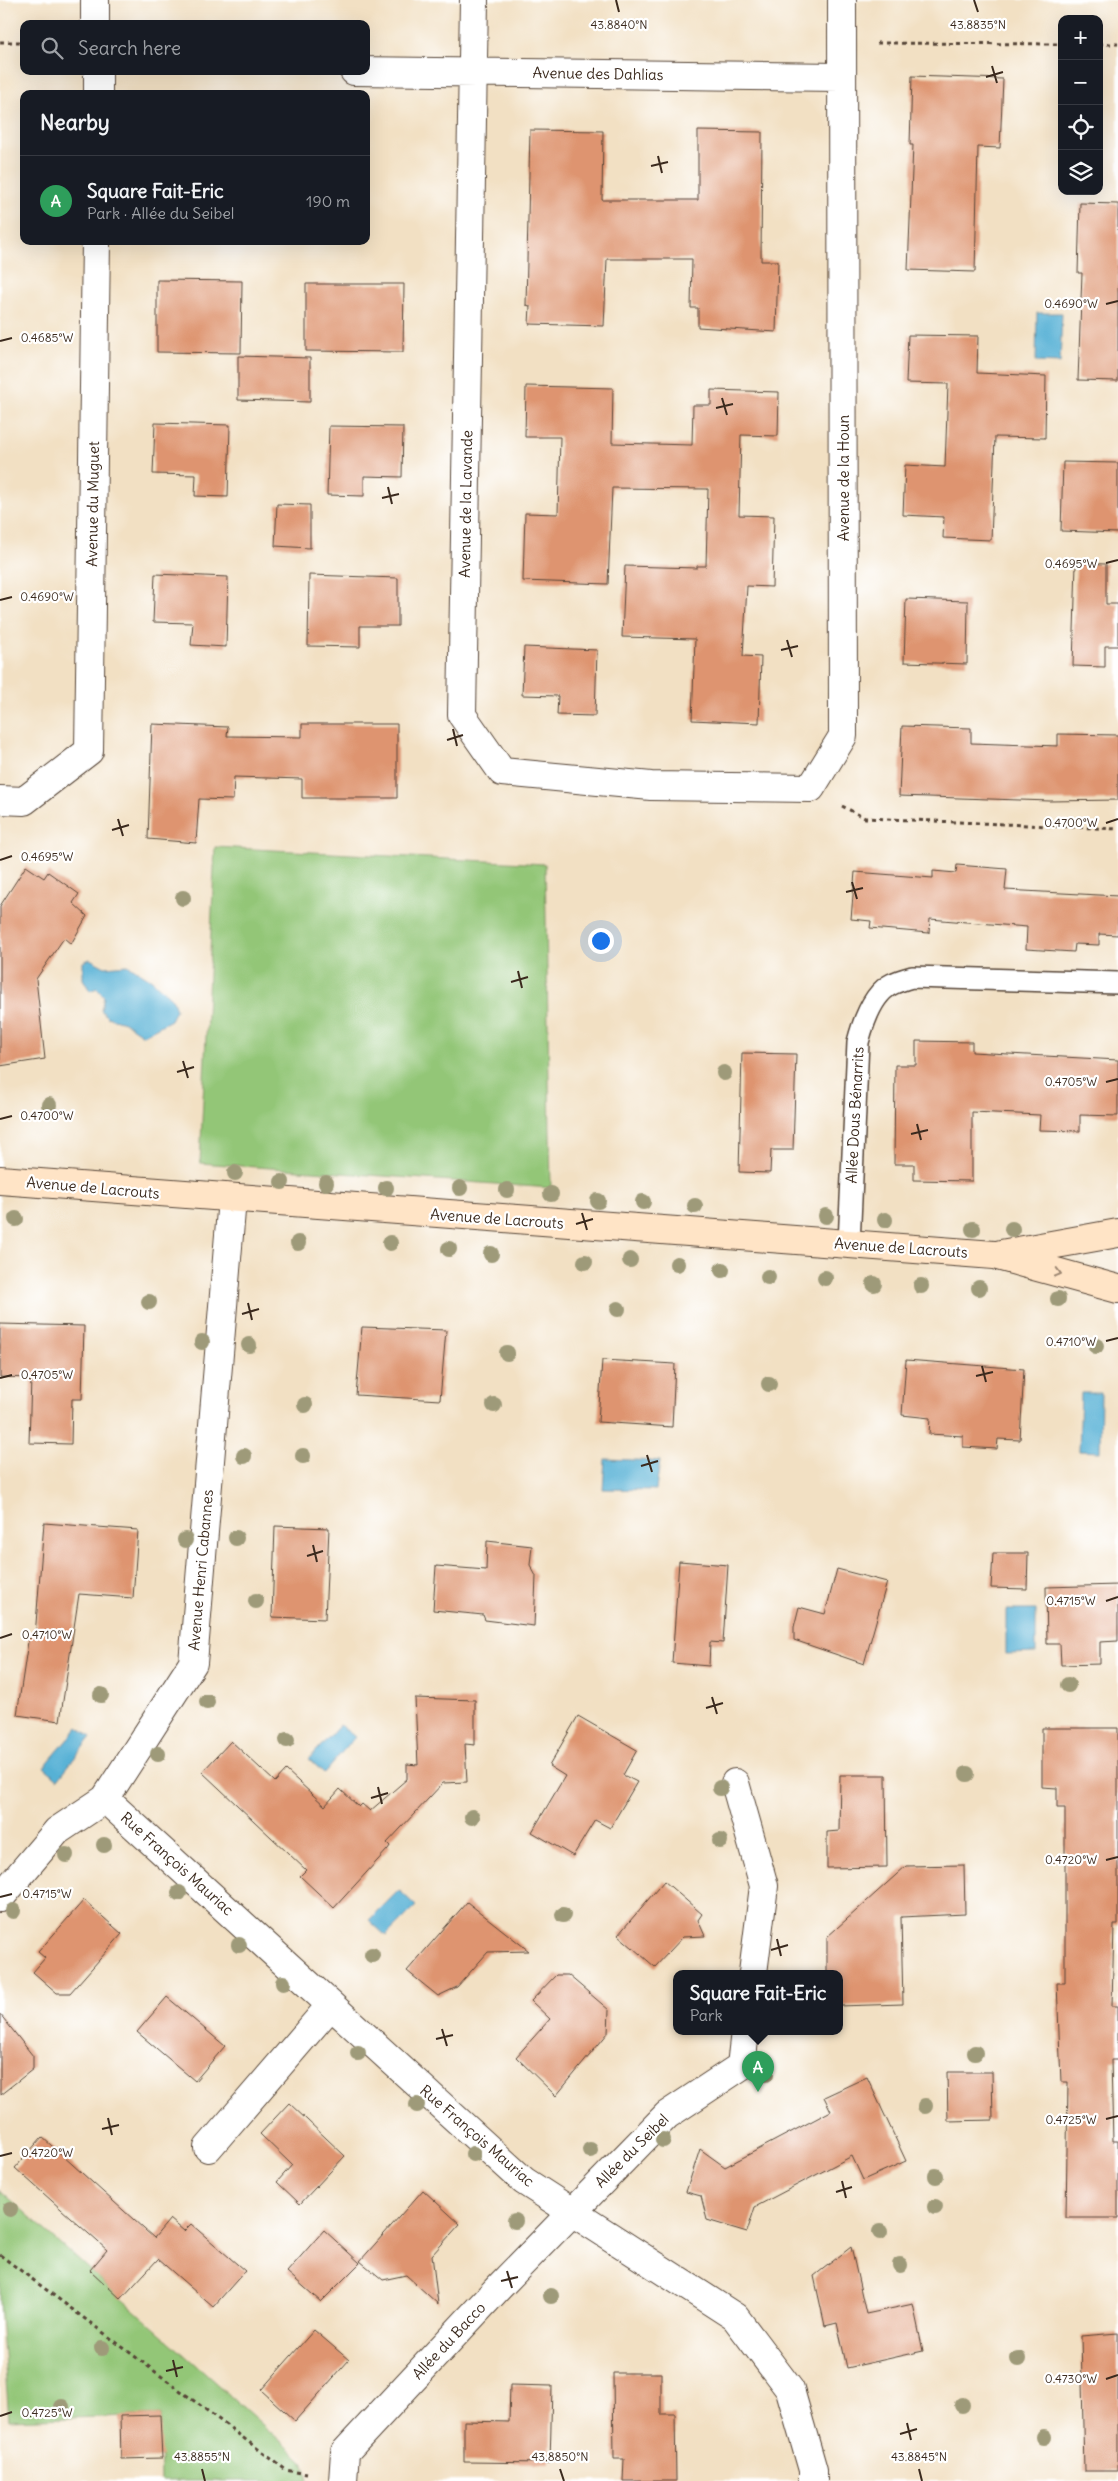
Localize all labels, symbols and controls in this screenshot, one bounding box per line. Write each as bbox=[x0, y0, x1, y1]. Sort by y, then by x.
map controls bbox=[1058, 15, 1103, 195]
button: + bbox=[1058, 15, 1103, 60]
text: 43.8840°N bbox=[590, 17, 648, 32]
text: 43.8835°N bbox=[950, 17, 1006, 32]
search box bbox=[20, 20, 370, 75]
icon: search bbox=[38, 34, 66, 62]
text: Search here bbox=[78, 36, 181, 60]
button: − bbox=[1058, 60, 1103, 105]
street label: Avenue des Dahlias bbox=[532, 63, 664, 84]
button: locate bbox=[1058, 105, 1103, 150]
text: Nearby bbox=[40, 109, 110, 136]
button: layers bbox=[1058, 150, 1103, 195]
text: Square Fait-Eric bbox=[87, 179, 224, 203]
text: A bbox=[51, 191, 61, 211]
text: 190 m bbox=[306, 191, 350, 211]
text: Park · Allée du Seibel bbox=[87, 203, 234, 223]
text: 0.4690°W bbox=[1044, 296, 1098, 311]
text: 0.4685°W bbox=[21, 330, 73, 345]
street label: Avenue de la Houn bbox=[834, 414, 853, 541]
street label: Avenue de la Lavande bbox=[455, 430, 476, 578]
street label: Avenue du Muguet bbox=[82, 441, 103, 567]
text: 0.4695°W bbox=[1045, 556, 1097, 571]
text: 0.4690°W bbox=[20, 589, 74, 604]
text: 0.4700°W bbox=[1044, 815, 1098, 830]
text: 0.4695°W bbox=[21, 849, 73, 864]
your location bbox=[588, 928, 614, 954]
street label: Allée Dous Bénarrits bbox=[841, 1046, 868, 1184]
text: 0.4705°W bbox=[1045, 1074, 1097, 1089]
text: 0.4700°W bbox=[20, 1108, 74, 1123]
street label: Avenue de Lacrouts bbox=[26, 1172, 161, 1203]
street label: Avenue de Lacrouts bbox=[430, 1204, 564, 1233]
street label: Avenue de Lacrouts bbox=[834, 1233, 968, 1262]
one-way arrow bbox=[1054, 1267, 1062, 1277]
text: 0.4710°W bbox=[1046, 1334, 1096, 1349]
text: 0.4705°W bbox=[21, 1367, 73, 1382]
street label: Avenue Henri Cabannes bbox=[184, 1488, 217, 1651]
text: 0.4715°W bbox=[1046, 1593, 1096, 1608]
text: 0.4710°W bbox=[22, 1627, 72, 1642]
street label: Rue François Mauriac bbox=[117, 1808, 238, 1920]
text: 0.4720°W bbox=[1045, 1852, 1097, 1867]
text: 0.4715°W bbox=[22, 1886, 72, 1901]
popup bbox=[673, 1970, 843, 2035]
text: Square Fait-Eric bbox=[690, 1981, 826, 2005]
text: Park bbox=[690, 2005, 723, 2025]
pin: A bbox=[742, 2051, 774, 2092]
street label: Rue François Mauriac bbox=[416, 2081, 539, 2191]
street label: Allée du Seibel bbox=[591, 2110, 673, 2192]
text: 0.4725°W bbox=[1045, 2112, 1097, 2127]
text: 0.4720°W bbox=[21, 2145, 73, 2160]
street label: Allée du Bacco bbox=[408, 2298, 489, 2383]
text: 0.4730°W bbox=[1045, 2371, 1097, 2386]
text: 0.4725°W bbox=[21, 2405, 73, 2420]
text: 43.8855°N bbox=[174, 2449, 230, 2464]
text: 43.8850°N bbox=[531, 2449, 589, 2464]
text: 43.8845°N bbox=[891, 2449, 947, 2464]

